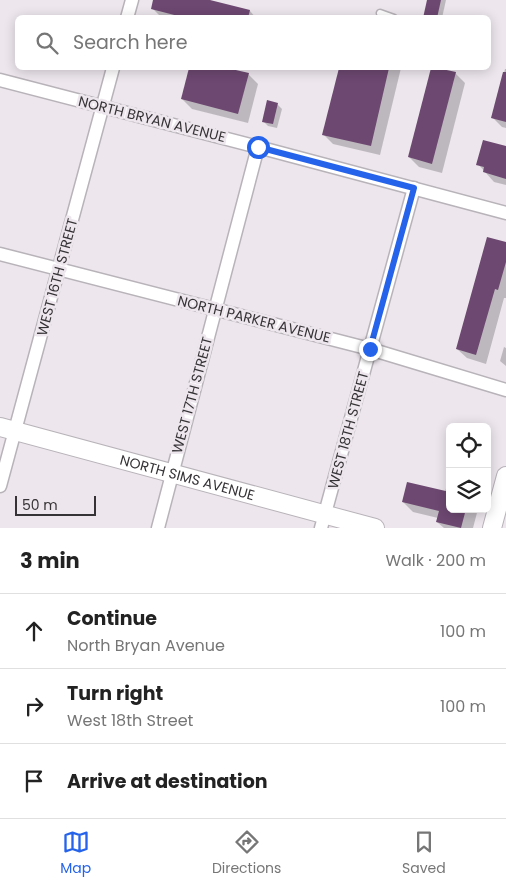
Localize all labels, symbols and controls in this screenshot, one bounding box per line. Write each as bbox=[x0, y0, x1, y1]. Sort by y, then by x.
search box bbox=[15, 15, 491, 70]
icon: search bbox=[33, 29, 61, 57]
text: Search here bbox=[73, 29, 187, 56]
street label: NORTH BRYAN AVENUE bbox=[76, 91, 228, 147]
route start bbox=[247, 136, 270, 159]
street label: WEST 16TH STREET bbox=[32, 216, 82, 338]
street label: NORTH PARKER AVENUE bbox=[176, 290, 332, 348]
street label: WEST 17TH STREET bbox=[167, 334, 217, 455]
route end bbox=[359, 338, 382, 361]
street label: WEST 18TH STREET bbox=[323, 369, 373, 491]
map controls bbox=[446, 423, 491, 513]
button: locate bbox=[446, 423, 491, 468]
street label: NORTH SIMS AVENUE bbox=[118, 450, 257, 505]
button: layers bbox=[446, 468, 491, 513]
scale bar bbox=[15, 493, 96, 516]
text: 50 m bbox=[22, 495, 58, 515]
text: 3 min bbox=[20, 546, 80, 575]
text: Walk · 200 m bbox=[385, 549, 486, 572]
text: Continue bbox=[67, 605, 157, 632]
icon: ahead bbox=[20, 617, 48, 645]
text: 100 m bbox=[440, 620, 486, 643]
text: North Bryan Avenue bbox=[67, 634, 225, 657]
text: Turn right bbox=[67, 680, 163, 707]
icon: right bbox=[20, 692, 48, 720]
text: 100 m bbox=[440, 695, 486, 718]
text: West 18th Street bbox=[67, 709, 193, 732]
icon: arrive bbox=[20, 767, 48, 795]
text: Arrive at destination bbox=[67, 768, 268, 795]
tab: Map bbox=[60, 828, 91, 879]
tab: Directions bbox=[212, 828, 281, 879]
tab: Saved bbox=[402, 828, 446, 879]

